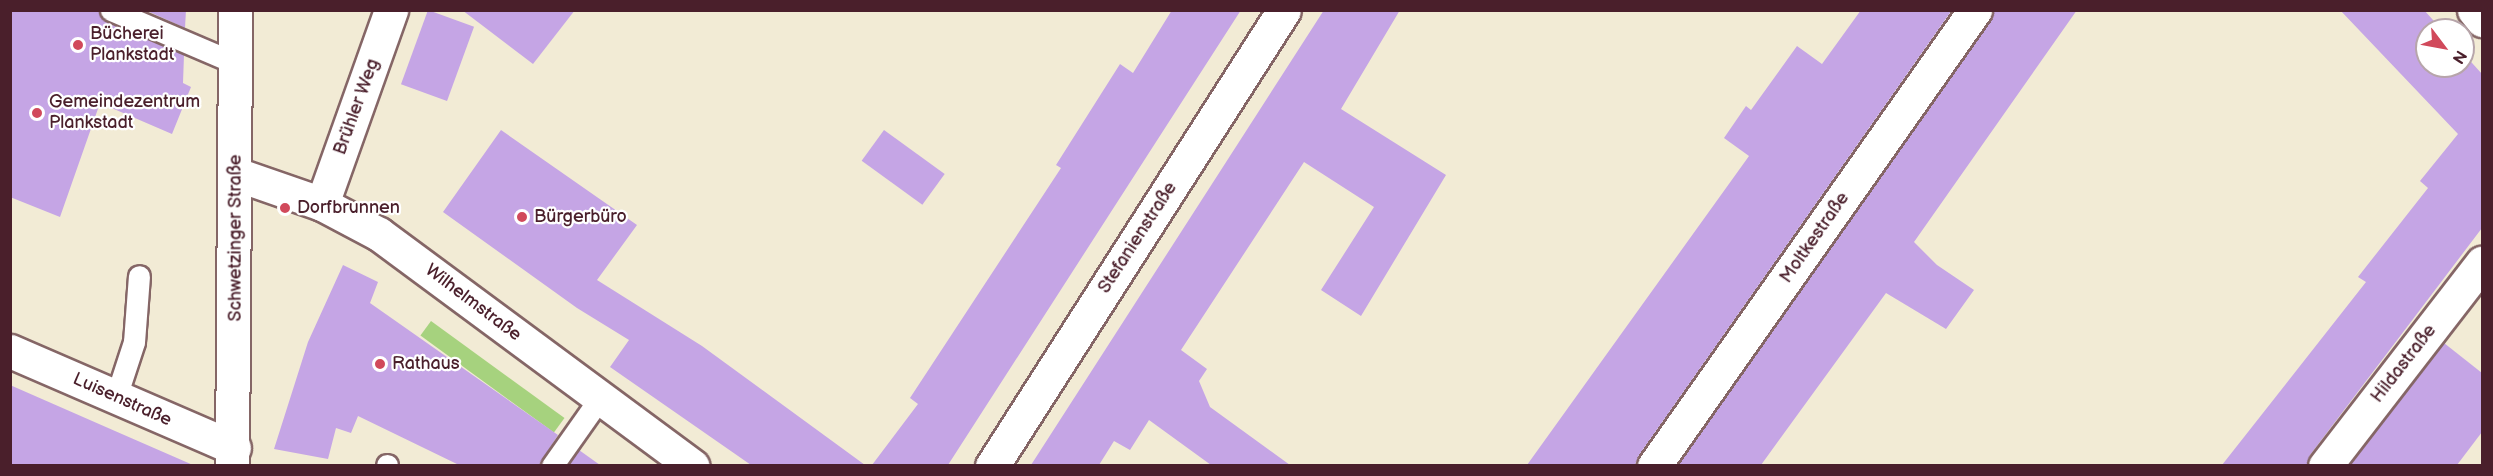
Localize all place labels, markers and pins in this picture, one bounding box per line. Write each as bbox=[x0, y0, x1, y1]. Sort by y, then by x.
place label: Bücherei Plankstadt bbox=[90, 24, 174, 66]
marker: Bücherei Plankstadt bbox=[71, 38, 85, 52]
place label: Gemeindezentrum Plankstadt bbox=[49, 92, 200, 134]
marker: Gemeindezentrum Plankstadt bbox=[30, 106, 44, 120]
place label: Dorfbrunnen bbox=[297, 197, 400, 219]
marker: Dorfbrunnen bbox=[278, 201, 292, 215]
place label: Bürgerbüro bbox=[534, 206, 627, 228]
marker: Bürgerbüro bbox=[515, 210, 529, 224]
place label: Rathaus bbox=[392, 353, 460, 375]
marker: Rathaus bbox=[373, 357, 387, 371]

